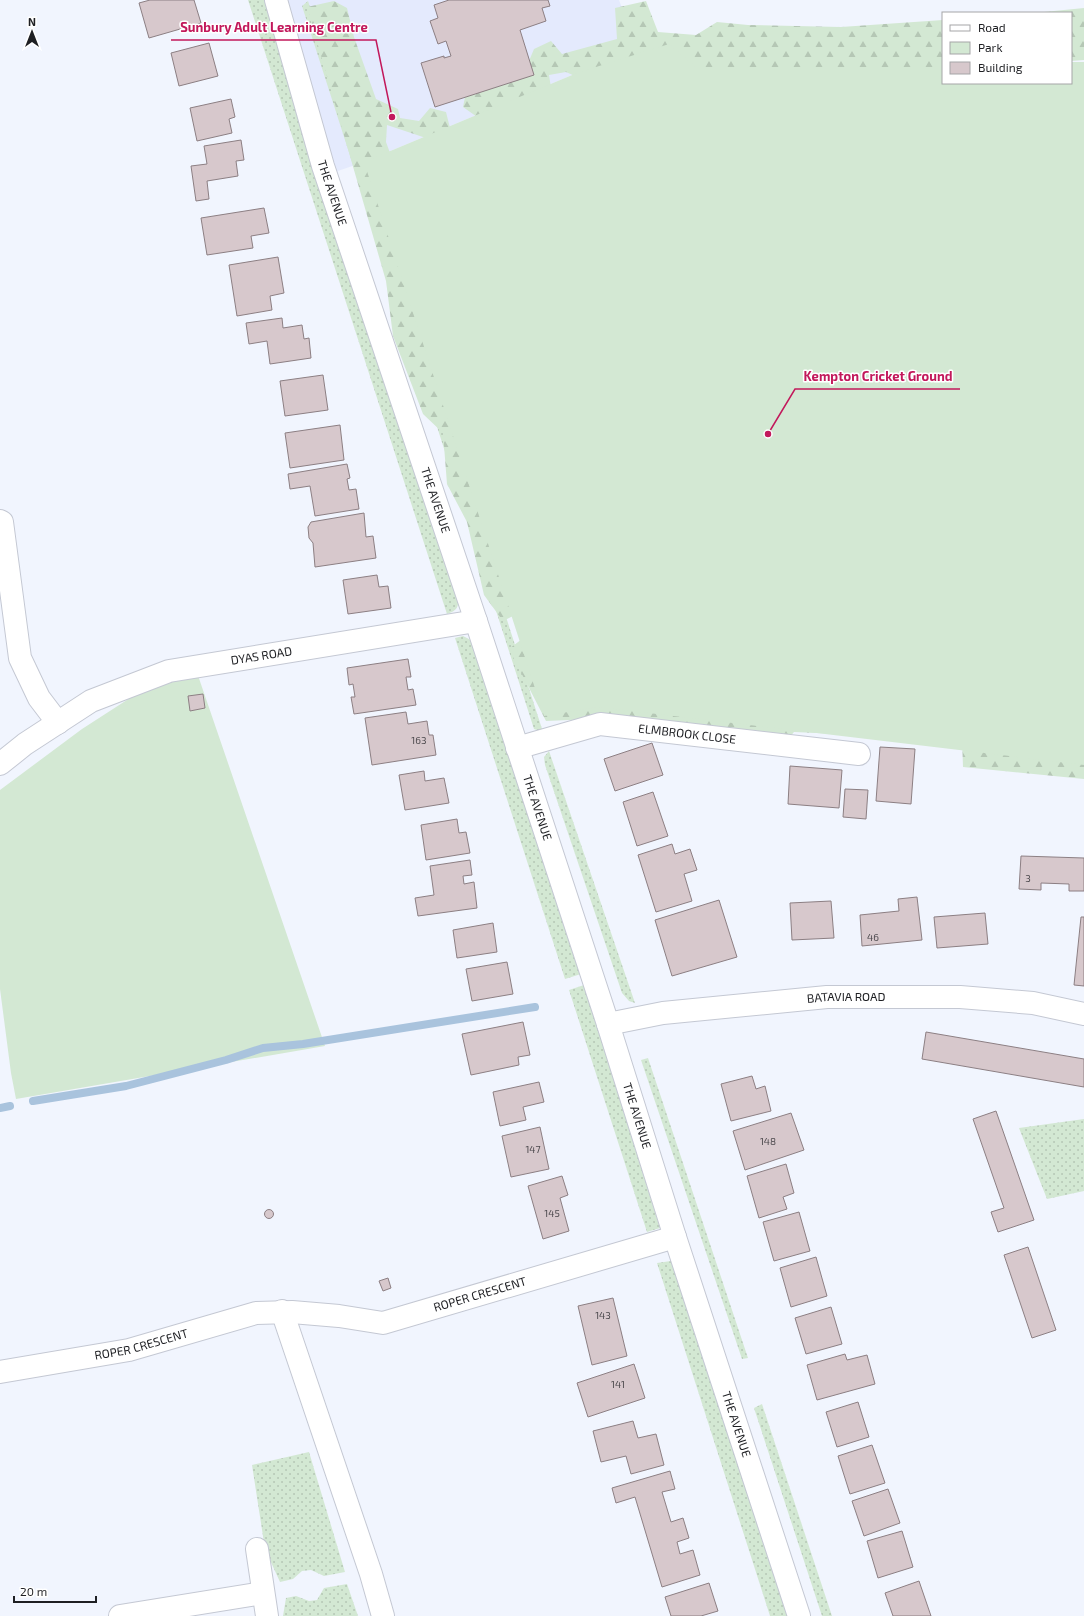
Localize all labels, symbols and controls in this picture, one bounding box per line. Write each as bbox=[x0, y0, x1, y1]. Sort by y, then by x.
north arrow bbox=[12, 12, 52, 52]
legend bbox=[942, 12, 1072, 84]
text: N bbox=[28, 15, 36, 28]
callout: Sunbury Adult Learning Centre bbox=[171, 15, 376, 40]
text: Sunbury Adult Learning Centre bbox=[180, 19, 368, 35]
text: Road bbox=[978, 20, 1006, 34]
text: Park bbox=[978, 40, 1003, 54]
text: Building bbox=[978, 60, 1023, 74]
street label: THE AVENUE bbox=[316, 158, 351, 228]
callout: Kempton Cricket Ground bbox=[795, 364, 960, 389]
text: Kempton Cricket Ground bbox=[804, 368, 952, 384]
street label: THE AVENUE bbox=[419, 465, 454, 535]
street label: DYAS ROAD bbox=[230, 643, 293, 667]
street label: ELMBROOK CLOSE bbox=[637, 720, 737, 746]
house number: 163 bbox=[411, 734, 427, 746]
street label: THE AVENUE bbox=[521, 773, 555, 842]
house number: 3 bbox=[1025, 872, 1031, 884]
house number: 46 bbox=[867, 931, 879, 943]
street label: BATAVIA ROAD bbox=[806, 989, 886, 1005]
street label: THE AVENUE bbox=[621, 1081, 655, 1151]
house number: 148 bbox=[760, 1135, 776, 1147]
house number: 147 bbox=[525, 1143, 541, 1155]
house number: 145 bbox=[544, 1207, 560, 1219]
street label: ROPER CRESCENT bbox=[432, 1273, 528, 1314]
house number: 143 bbox=[595, 1309, 611, 1321]
street label: ROPER CRESCENT bbox=[93, 1325, 189, 1362]
house number: 141 bbox=[611, 1378, 625, 1390]
street label: THE AVENUE bbox=[720, 1389, 755, 1459]
scale bar bbox=[14, 1578, 96, 1604]
text: 20 m bbox=[20, 1584, 47, 1598]

